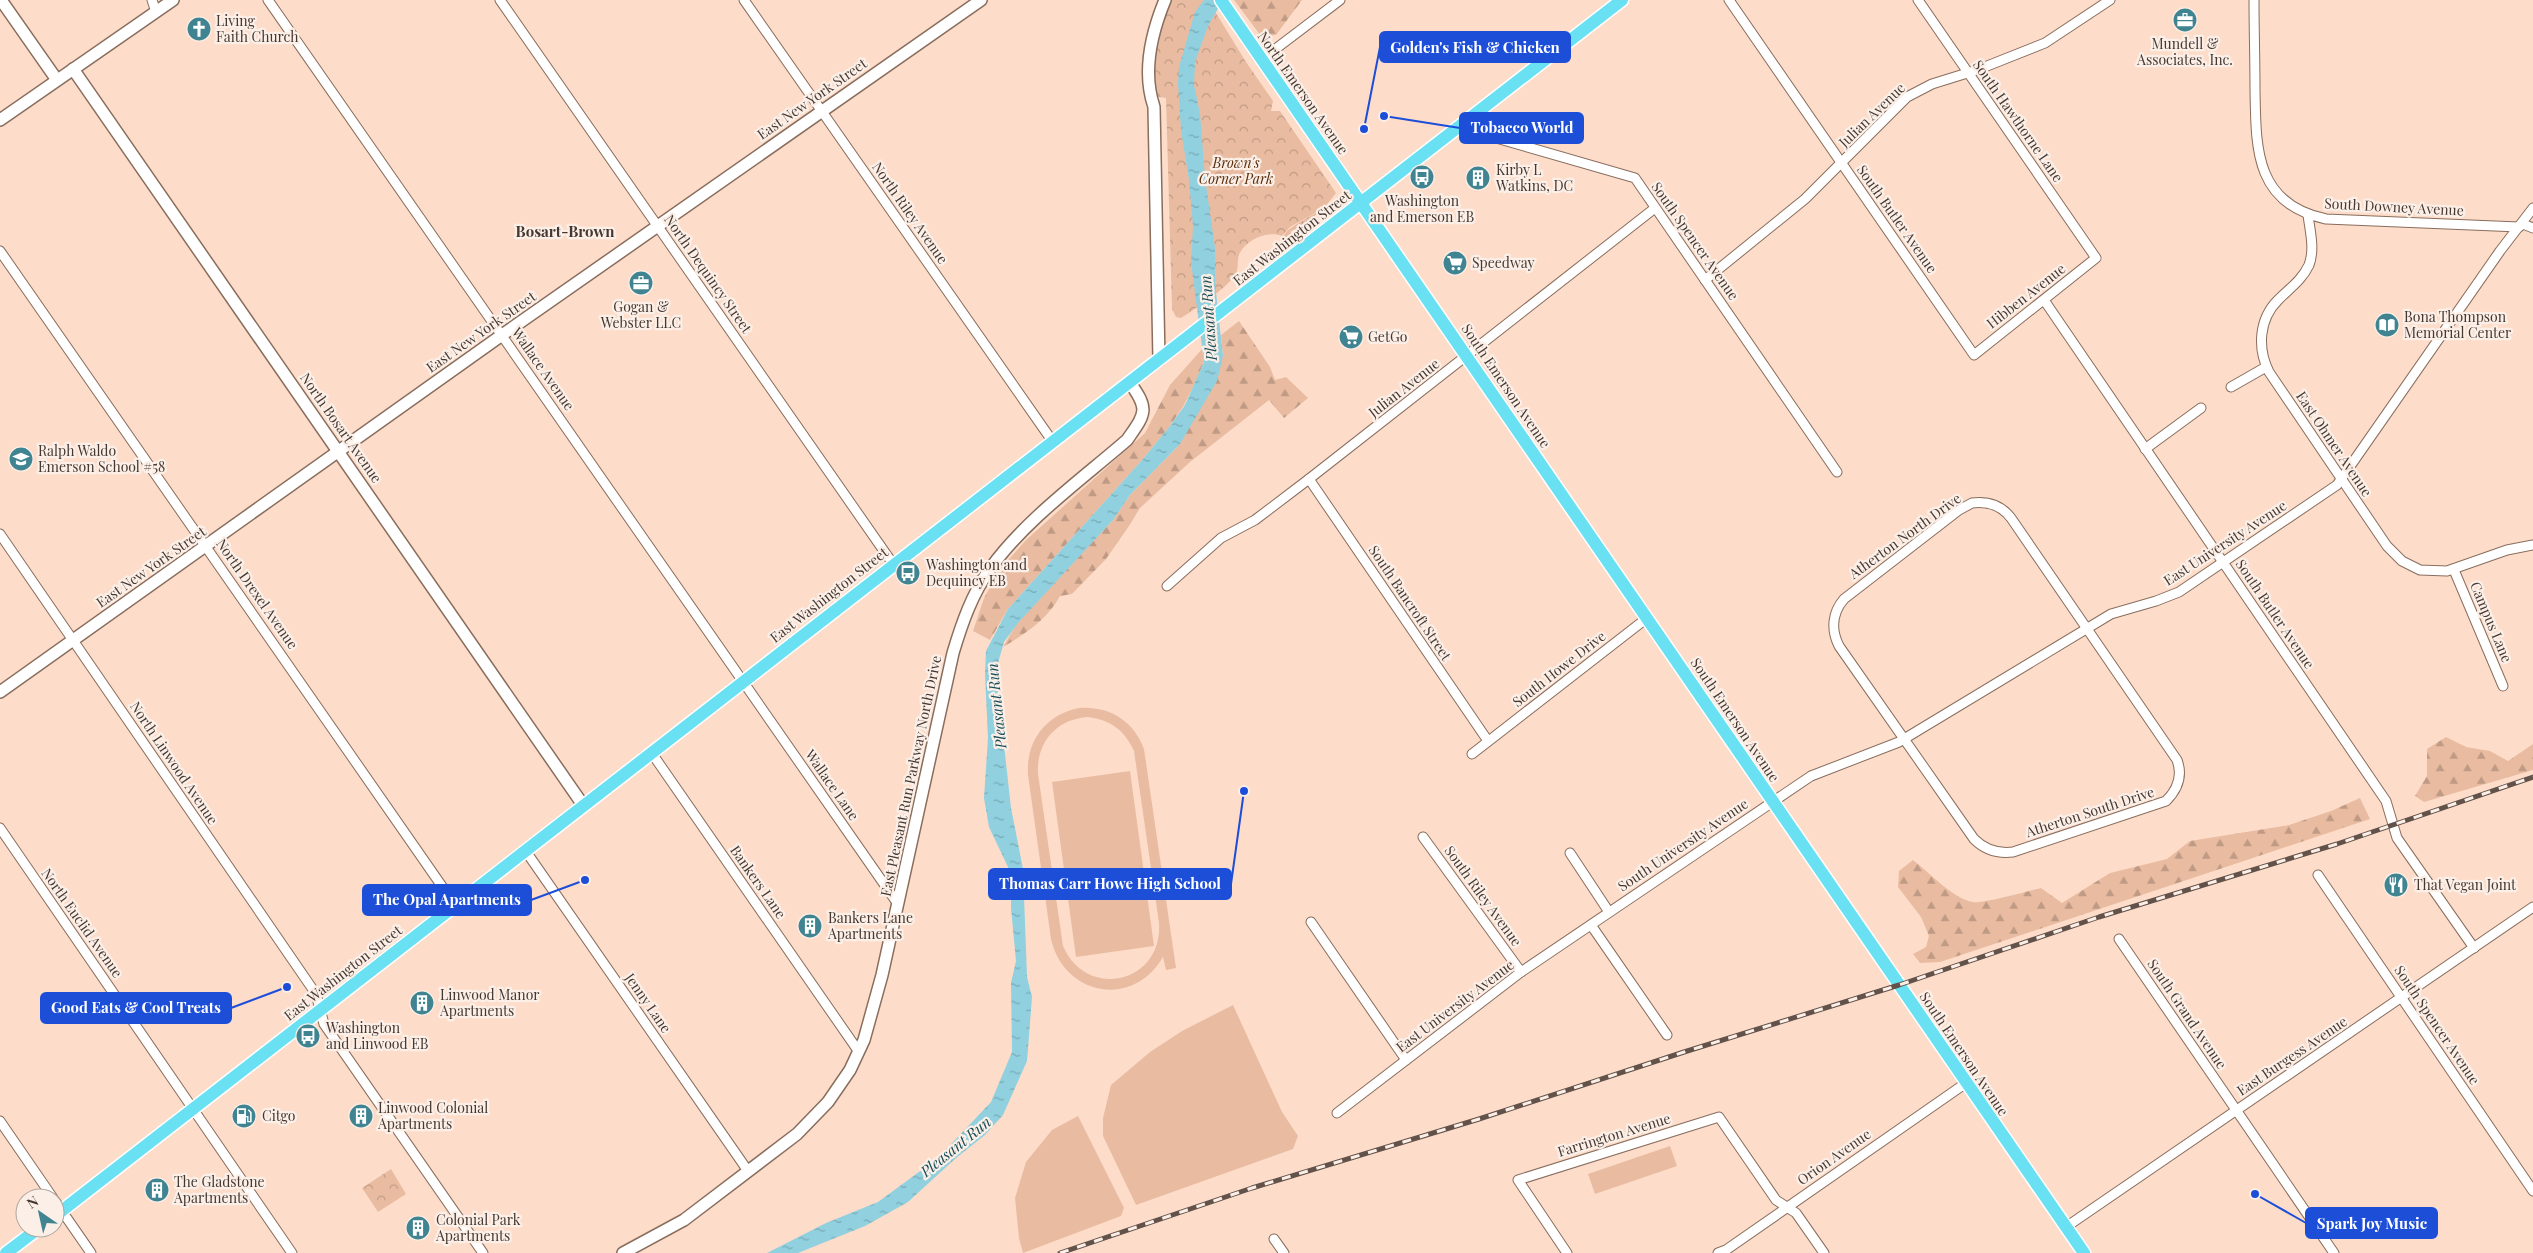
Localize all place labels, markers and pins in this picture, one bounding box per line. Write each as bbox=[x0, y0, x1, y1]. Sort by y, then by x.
office icon: Mundell & Associates, Inc. bbox=[2172, 7, 2198, 33]
place label: Living Faith Church bbox=[216, 11, 299, 46]
church icon: Living Faith Church bbox=[186, 16, 212, 42]
callout: Golden's Fish & Chicken bbox=[1380, 32, 1570, 62]
place label: Mundell & Associates, Inc. bbox=[2136, 34, 2233, 69]
callout: Tobacco World bbox=[1460, 113, 1583, 143]
place label: Kirby L Watkins, DC bbox=[1495, 160, 1573, 195]
bus stop icon: Washington and Emerson EB bbox=[1409, 164, 1435, 190]
building icon: Kirby L Watkins, DC bbox=[1465, 165, 1491, 191]
place label: Washington and Emerson EB bbox=[1370, 191, 1474, 226]
supermarket icon: Speedway bbox=[1442, 250, 1468, 276]
place label: Speedway bbox=[1472, 253, 1535, 272]
office icon: Gogan & Webster LLC bbox=[628, 270, 654, 296]
place label: Gogan & Webster LLC bbox=[600, 297, 681, 332]
place label: Bona Thompson Memorial Center bbox=[2404, 307, 2512, 342]
library icon: Bona Thompson Memorial Center bbox=[2374, 312, 2400, 338]
supermarket icon: GetGo bbox=[1338, 324, 1364, 350]
place label: GetGo bbox=[1368, 327, 1408, 346]
place label: Ralph Waldo Emerson School #58 bbox=[38, 441, 165, 476]
school or university icon: Ralph Waldo Emerson School #58 bbox=[8, 446, 34, 472]
place label: Washington and Dequincy EB bbox=[925, 555, 1027, 590]
bus stop icon: Washington and Dequincy EB bbox=[895, 560, 921, 586]
callout: Thomas Carr Howe High School bbox=[989, 869, 1231, 899]
restaurant icon: That Vegan Joint bbox=[2383, 872, 2409, 898]
place label: That Vegan Joint bbox=[2414, 875, 2517, 894]
callout: The Opal Apartments bbox=[363, 885, 531, 915]
place label: Bankers Lane Apartments bbox=[827, 908, 913, 943]
building icon: Bankers Lane Apartments bbox=[797, 913, 823, 939]
place label: Linwood Manor Apartments bbox=[439, 985, 540, 1020]
building icon: Linwood Manor Apartments bbox=[409, 990, 435, 1016]
callout: Good Eats & Cool Treats bbox=[41, 993, 231, 1023]
place label: Washington and Linwood EB bbox=[325, 1018, 429, 1053]
bus stop icon: Washington and Linwood EB bbox=[295, 1023, 321, 1049]
place label: Linwood Colonial Apartments bbox=[377, 1098, 488, 1133]
fuel station icon: Citgo bbox=[231, 1103, 257, 1129]
building icon: Linwood Colonial Apartments bbox=[348, 1103, 374, 1129]
place label: Citgo bbox=[262, 1106, 296, 1125]
place label: The Gladstone Apartments bbox=[173, 1172, 265, 1207]
building icon: The Gladstone Apartments bbox=[144, 1177, 170, 1203]
callout: Spark Joy Music bbox=[2306, 1208, 2437, 1238]
place label: Colonial Park Apartments bbox=[435, 1210, 521, 1245]
building icon: Colonial Park Apartments bbox=[405, 1215, 431, 1241]

